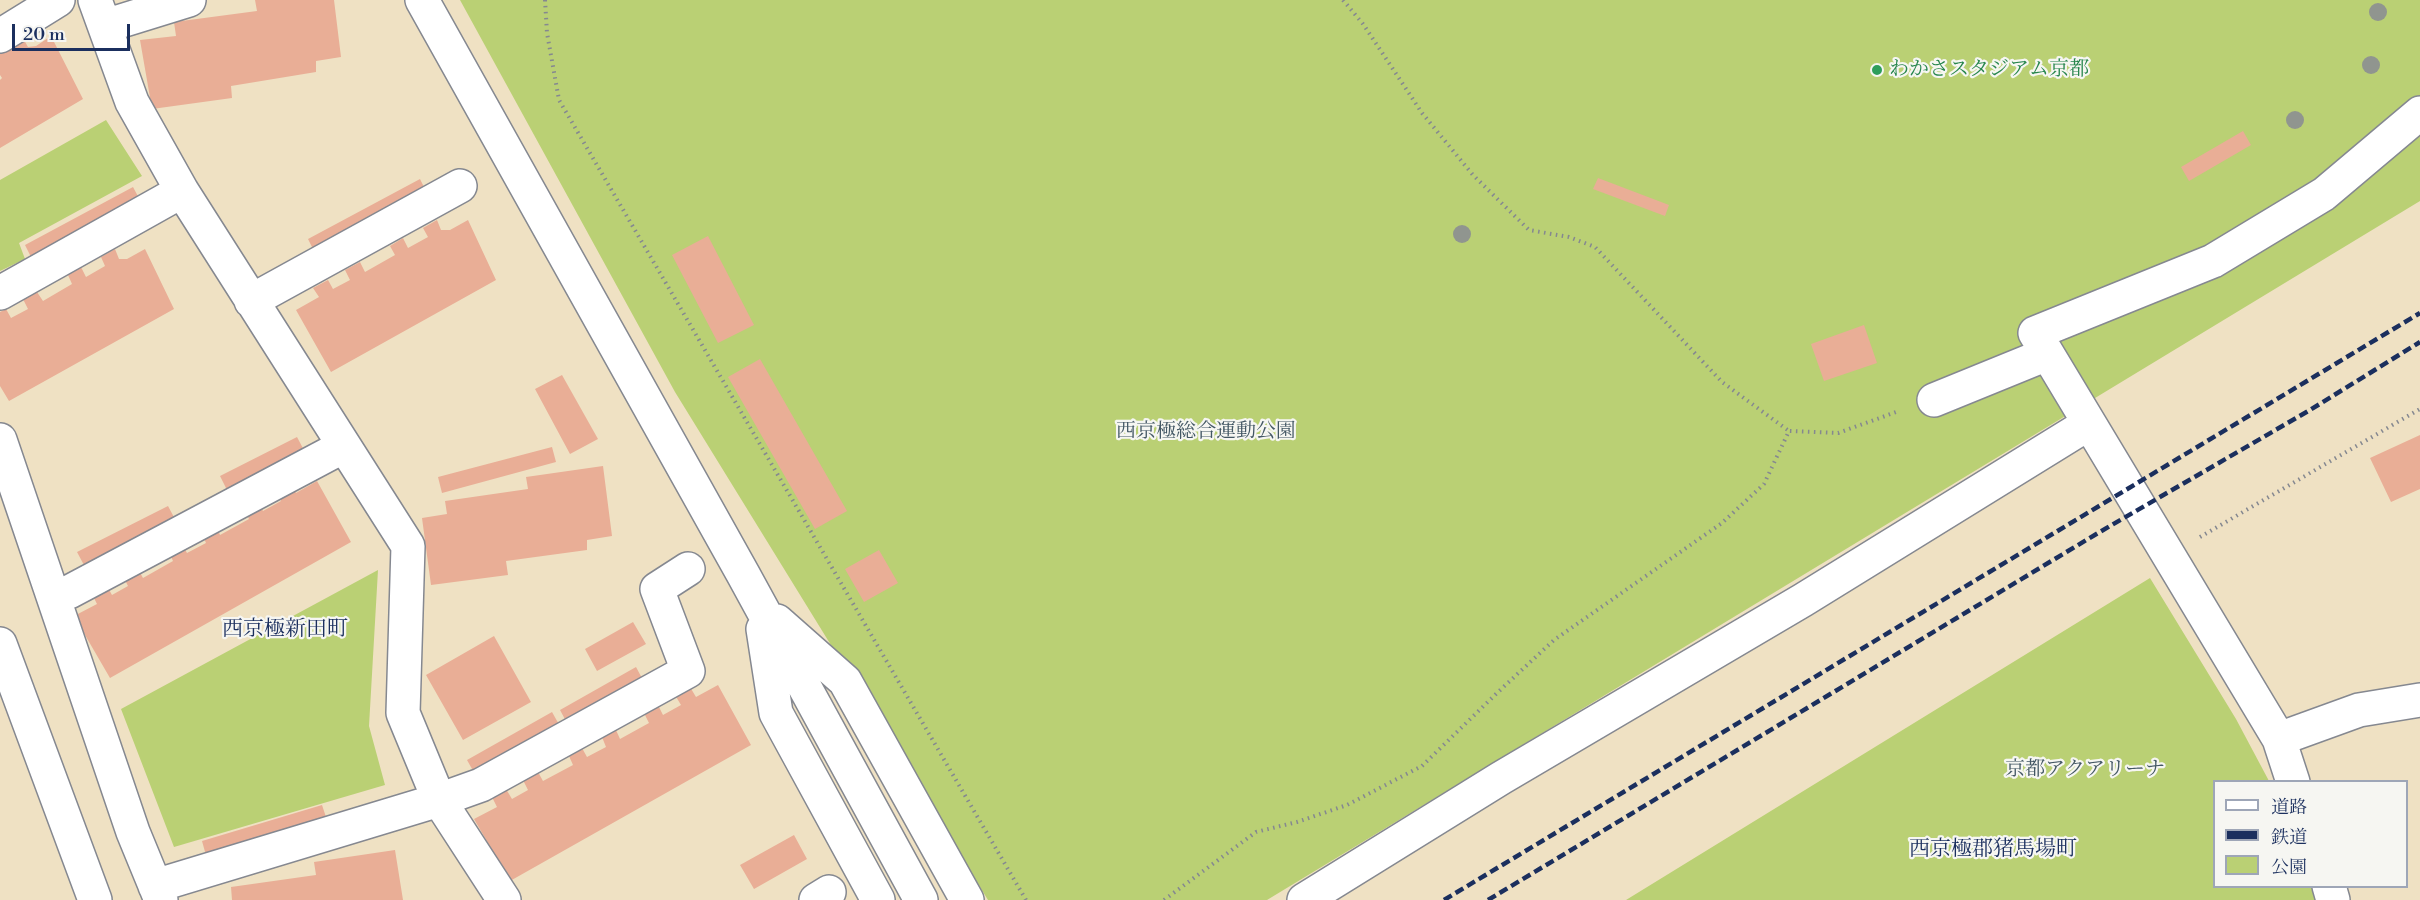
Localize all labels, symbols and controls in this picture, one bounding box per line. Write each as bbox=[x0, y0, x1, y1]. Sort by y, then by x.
scale bar bbox=[15, 12, 134, 50]
text: 20 m bbox=[23, 23, 65, 46]
place label: わかさスタジアム京都 bbox=[1889, 58, 2089, 82]
marker: わかさスタジアム京都 bbox=[1870, 63, 1884, 77]
park label: 西京極総合運動公園 bbox=[1116, 420, 1296, 444]
district label: 西京極新田町 bbox=[222, 617, 348, 643]
park label: 京都アクアリーナ bbox=[2005, 758, 2165, 782]
legend bbox=[2213, 780, 2408, 888]
text: 道路 bbox=[2271, 796, 2307, 819]
text: 鉄道 bbox=[2271, 826, 2307, 849]
district label: 西京極郡猪馬場町 bbox=[1909, 837, 2077, 863]
text: 公園 bbox=[2271, 856, 2307, 879]

